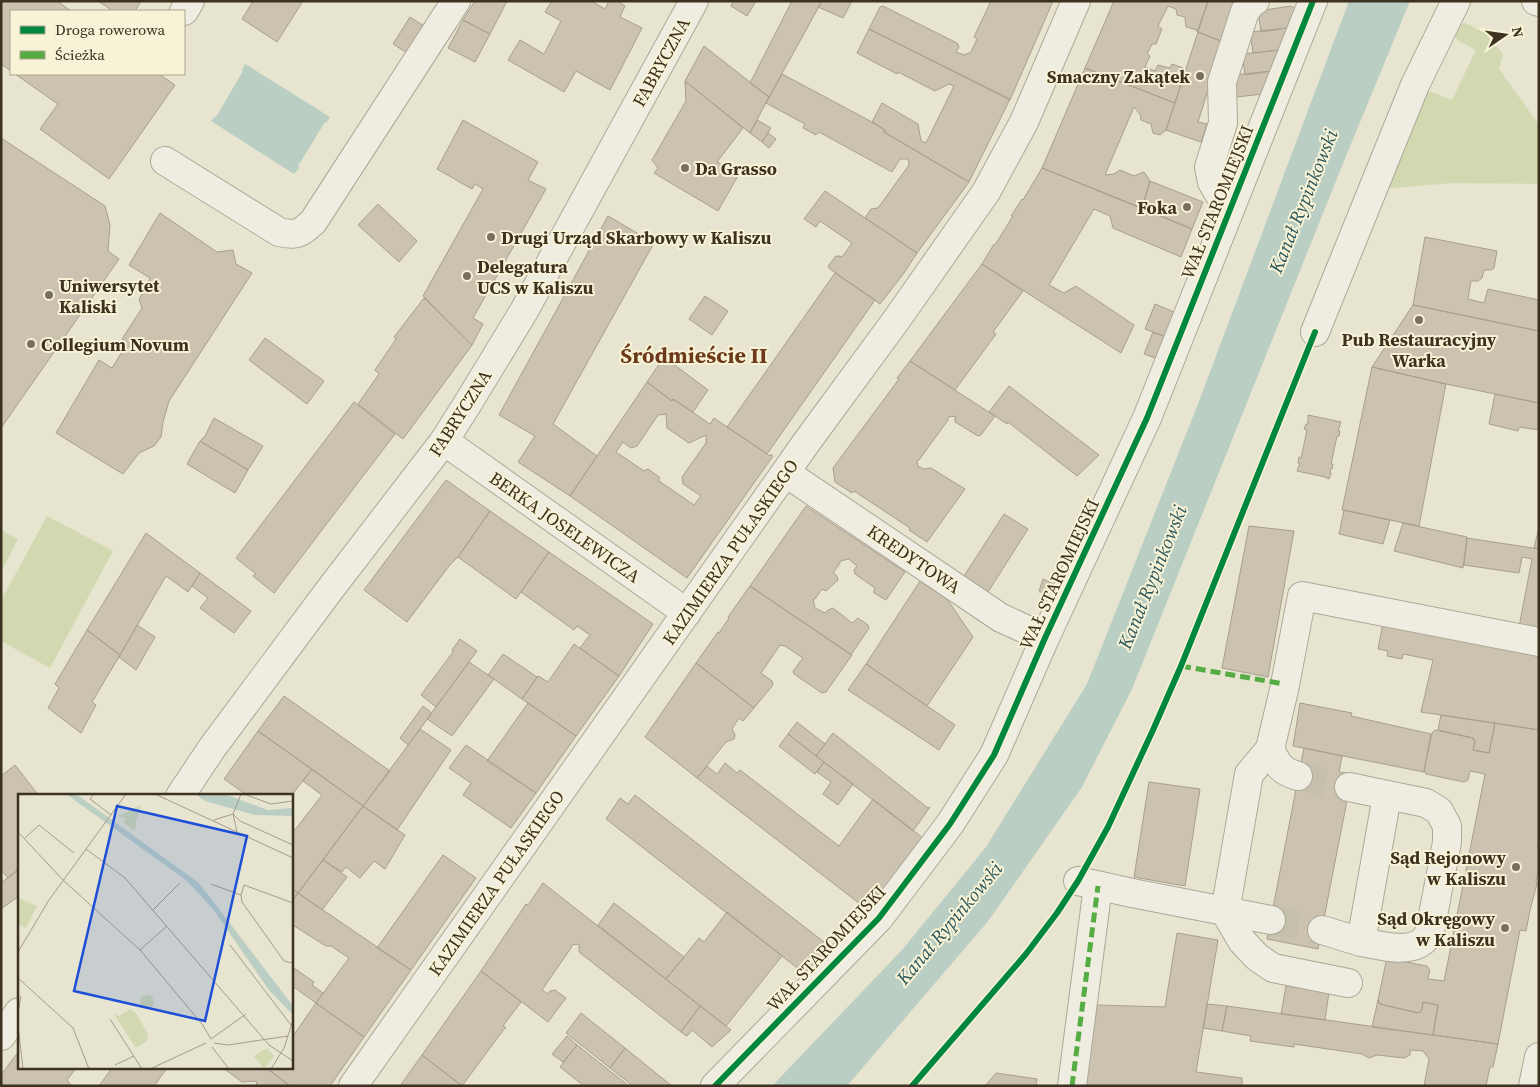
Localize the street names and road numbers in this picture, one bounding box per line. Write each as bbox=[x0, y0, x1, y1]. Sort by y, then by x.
street label: FABRYCZNA bbox=[626, 13, 696, 111]
street label: WAŁ STAROMIEJSKI bbox=[1175, 121, 1259, 283]
street label: FABRYCZNA bbox=[423, 365, 497, 461]
street label: KAZIMIERZA PUŁASKIEGO bbox=[656, 454, 804, 650]
street label: BERKA JOSELEWICZA bbox=[485, 466, 645, 589]
street label: WAŁ STAROMIEJSKI bbox=[1013, 494, 1105, 654]
street label: KREDYTOWA bbox=[862, 518, 966, 600]
street label: KAZIMIERZA PUŁASKIEGO bbox=[422, 785, 570, 981]
street label: WAŁ STAROMIEJSKI bbox=[761, 879, 891, 1017]

